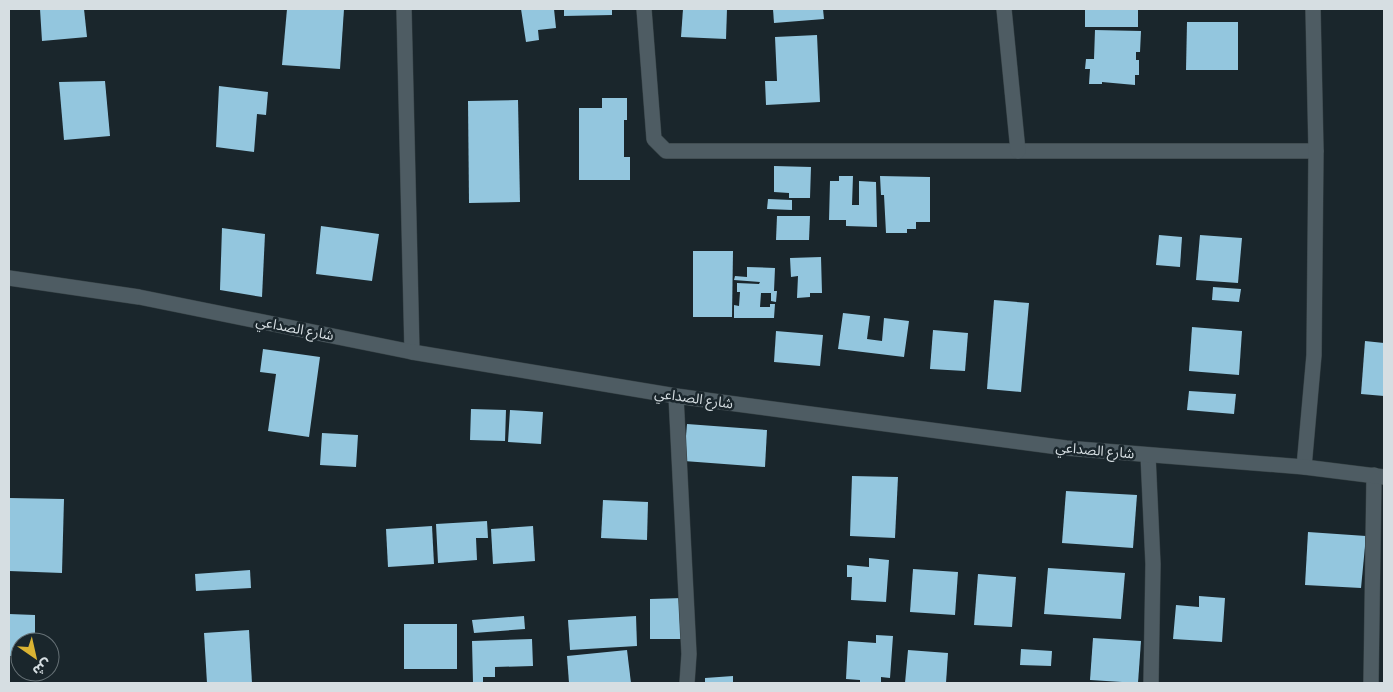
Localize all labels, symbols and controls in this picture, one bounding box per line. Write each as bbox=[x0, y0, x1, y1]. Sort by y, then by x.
street label: شارع الصداعي bbox=[254, 313, 335, 347]
street label: شارع الصداعي bbox=[653, 385, 734, 415]
street label: شارع الصداعي bbox=[1055, 439, 1135, 465]
north arrow bbox=[10, 632, 60, 682]
text: ش bbox=[30, 656, 55, 680]

